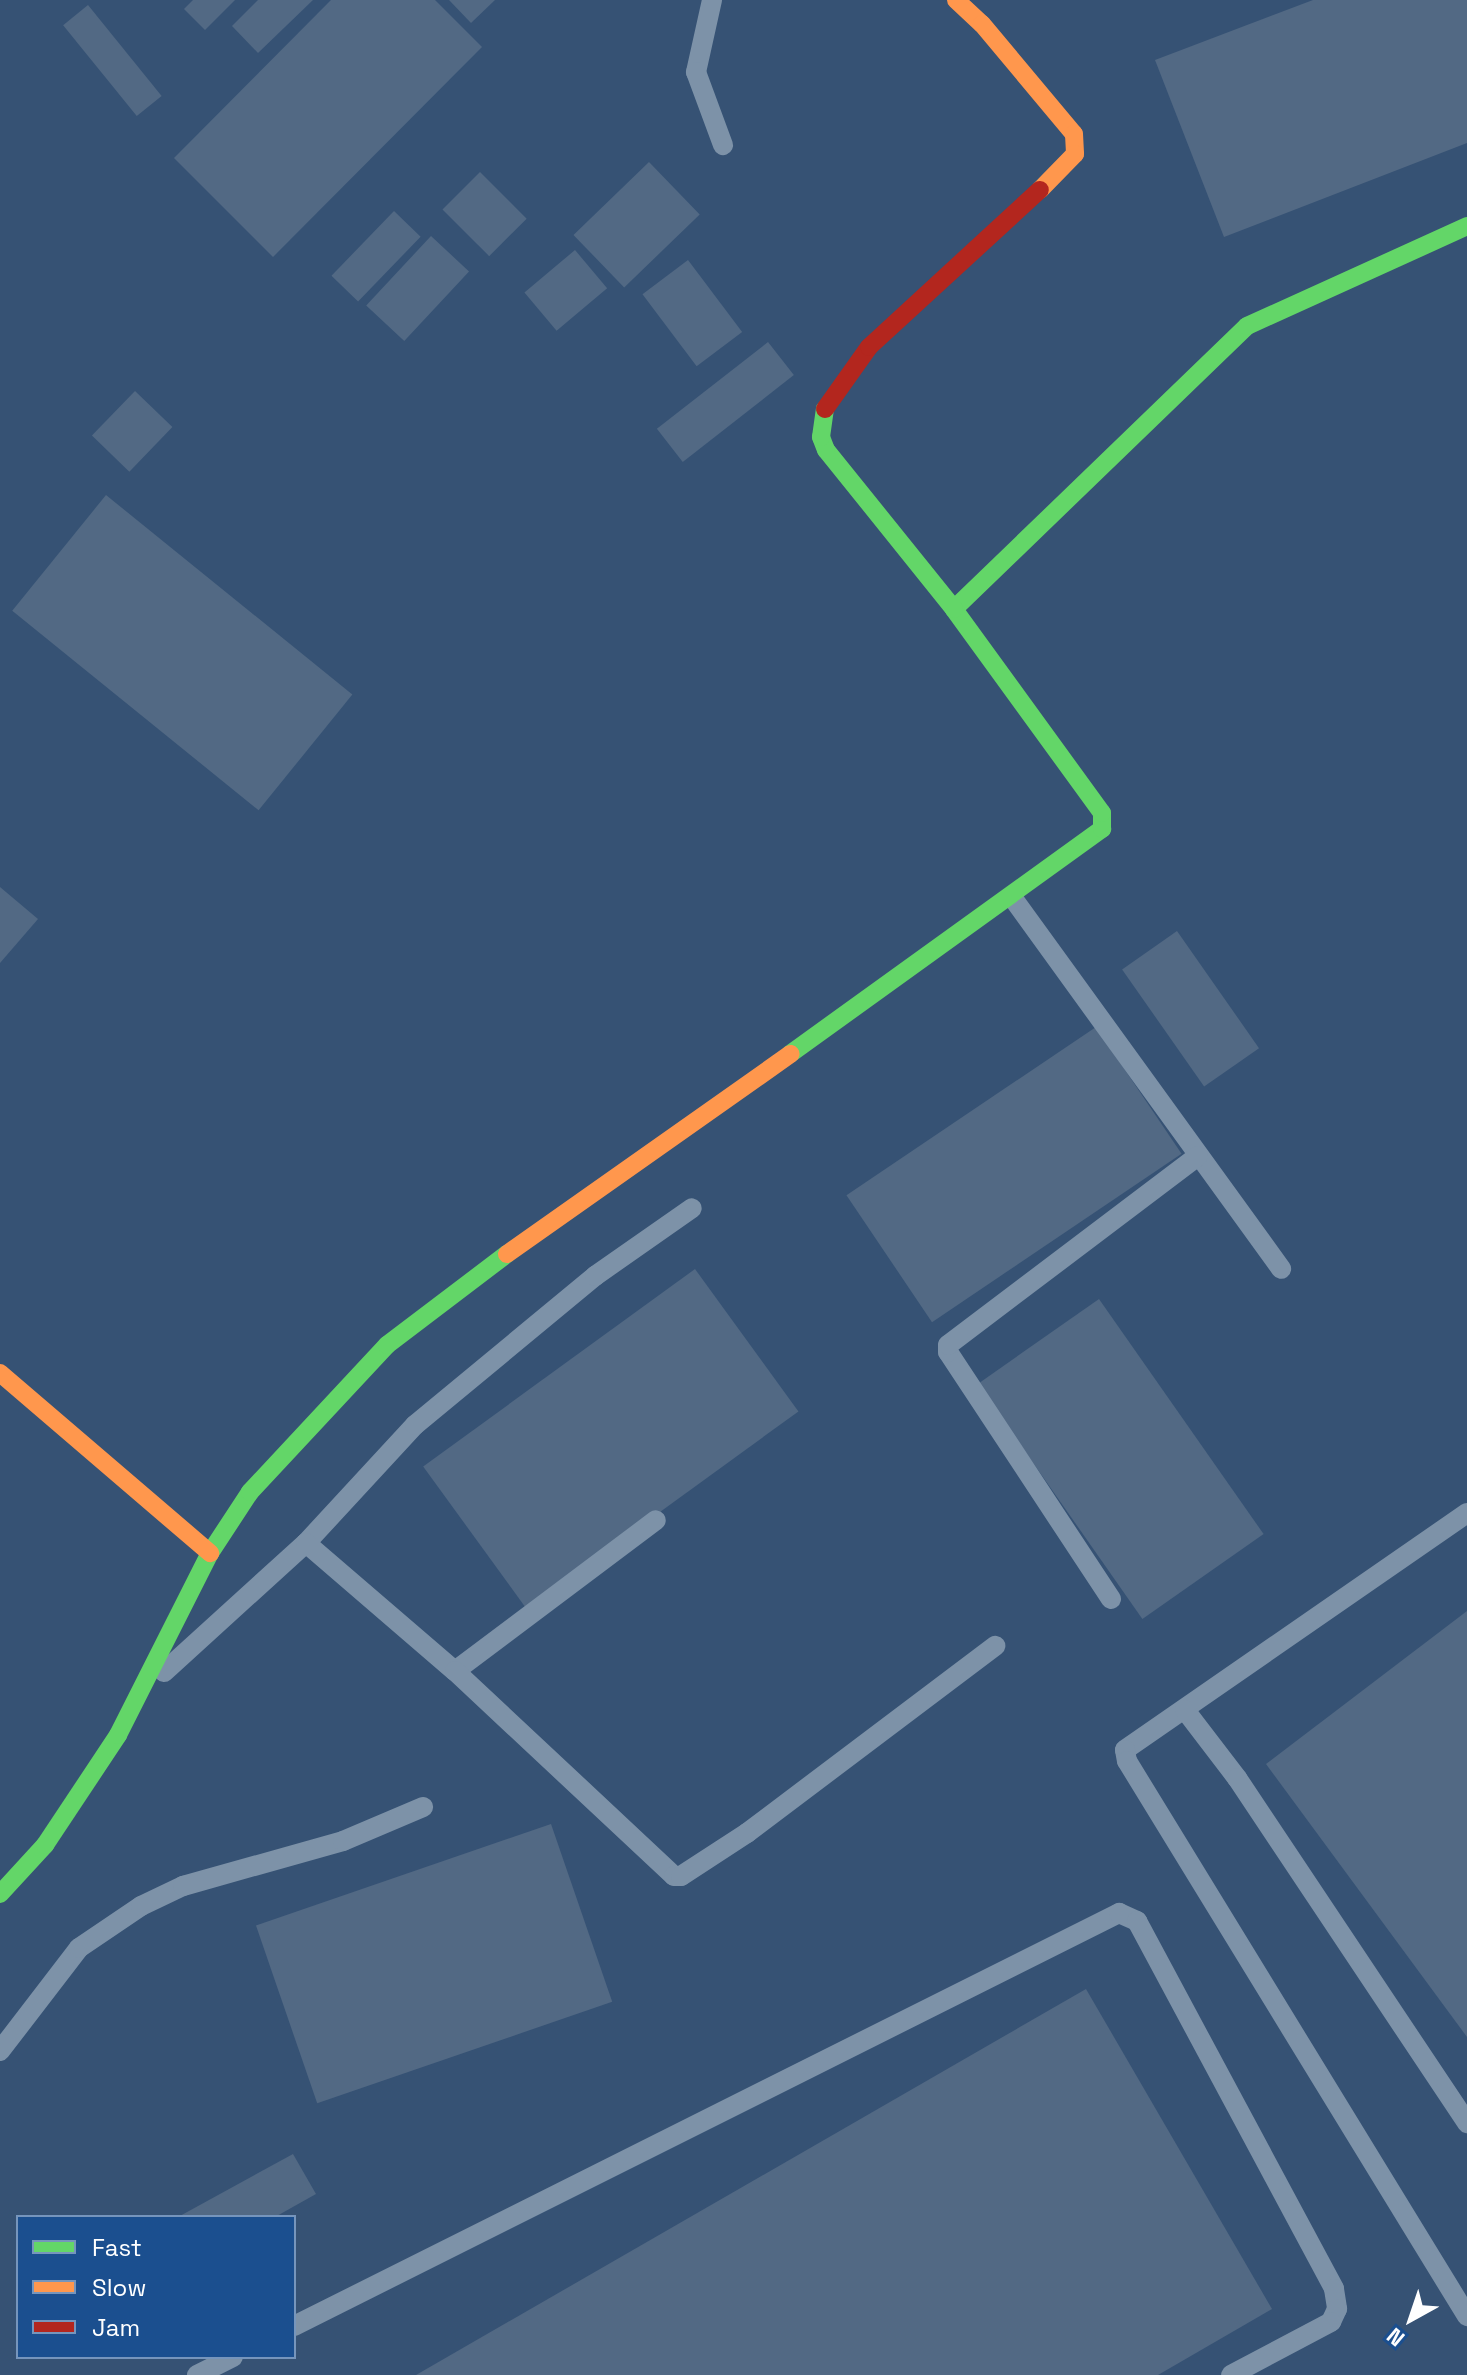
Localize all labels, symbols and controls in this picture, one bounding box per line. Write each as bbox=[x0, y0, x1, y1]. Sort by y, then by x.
legend bbox=[16, 2215, 296, 2359]
text: Fast bbox=[92, 2232, 142, 2263]
text: Slow bbox=[92, 2272, 146, 2303]
north arrow bbox=[1371, 2279, 1451, 2359]
text: Jam bbox=[92, 2312, 140, 2343]
text: N bbox=[1381, 2322, 1410, 2353]

